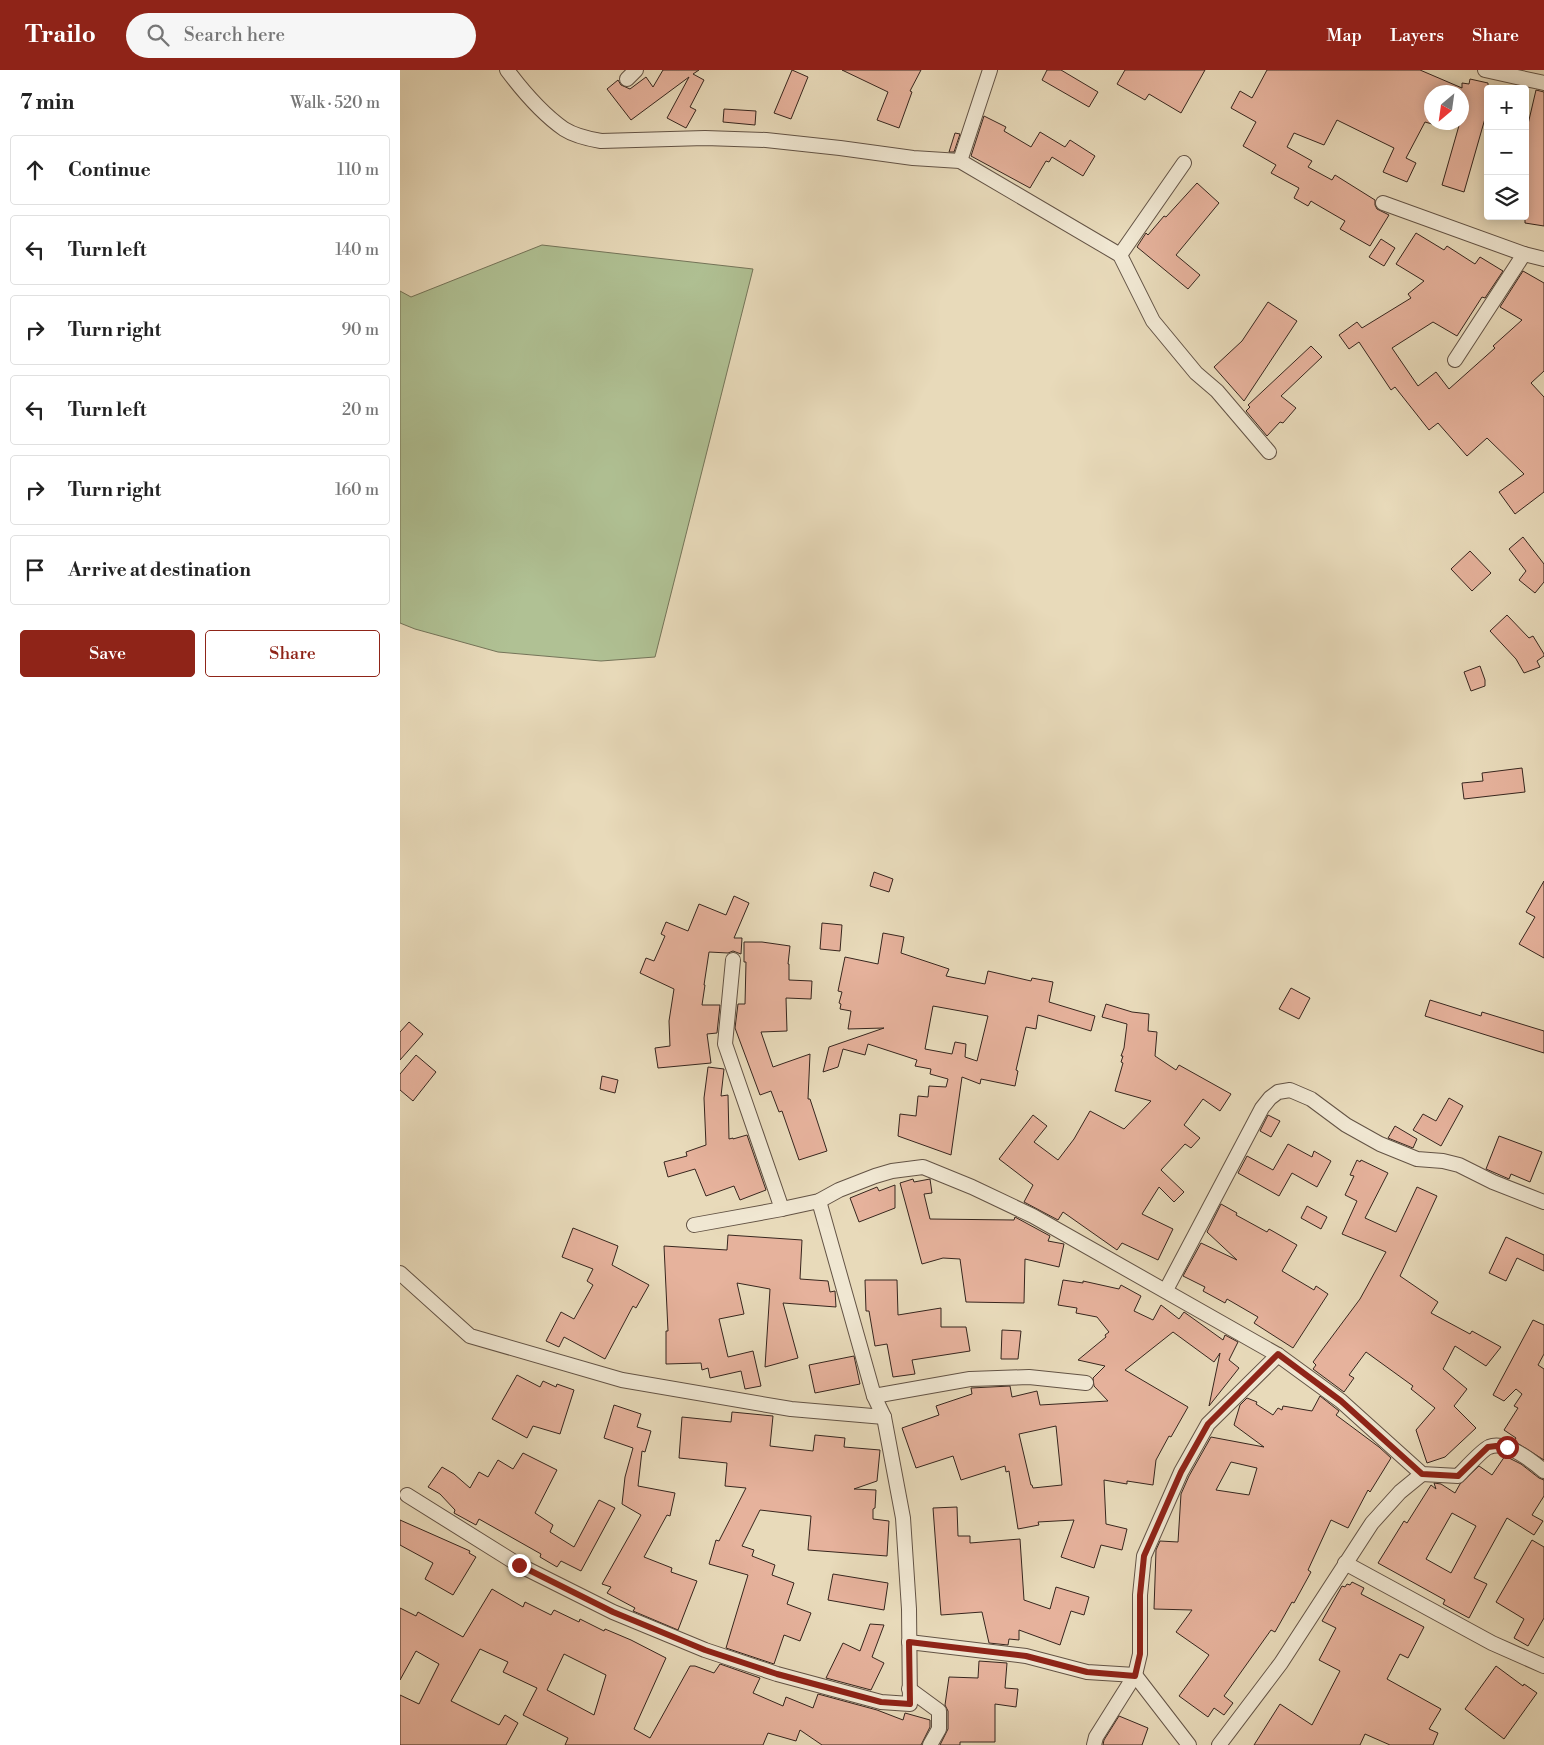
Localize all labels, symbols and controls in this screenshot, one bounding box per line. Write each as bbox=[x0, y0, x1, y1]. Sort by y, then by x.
search box bbox=[126, 13, 476, 58]
text: Trailo bbox=[25, 20, 96, 50]
icon: search bbox=[144, 21, 172, 49]
text: Search here bbox=[184, 23, 285, 47]
text: Map bbox=[1327, 24, 1362, 47]
text: Layers bbox=[1390, 24, 1444, 47]
text: Share bbox=[1472, 24, 1519, 47]
north arrow bbox=[1424, 85, 1469, 130]
map controls bbox=[1484, 85, 1529, 220]
button: + bbox=[1484, 85, 1529, 130]
text: 7 min bbox=[20, 90, 74, 116]
text: Walk · 520 m bbox=[290, 93, 380, 113]
button: − bbox=[1484, 130, 1529, 175]
icon: ahead bbox=[21, 156, 49, 184]
text: Continue bbox=[68, 158, 151, 182]
text: 110 m bbox=[337, 160, 379, 180]
button: layers bbox=[1484, 175, 1529, 220]
icon: left bbox=[21, 236, 49, 264]
text: Turn left bbox=[68, 238, 147, 262]
text: 140 m bbox=[335, 240, 379, 260]
icon: right bbox=[21, 316, 49, 344]
text: Turn right bbox=[68, 318, 161, 342]
text: 90 m bbox=[341, 320, 379, 340]
icon: left bbox=[21, 396, 49, 424]
text: Turn left bbox=[68, 398, 147, 422]
text: 20 m bbox=[342, 400, 379, 420]
icon: right bbox=[21, 476, 49, 504]
text: Turn right bbox=[68, 478, 161, 502]
text: 160 m bbox=[335, 480, 379, 500]
icon: arrive bbox=[21, 556, 49, 584]
text: Arrive at destination bbox=[68, 558, 251, 582]
button: Save bbox=[20, 630, 195, 677]
button: Share bbox=[205, 630, 380, 677]
route start bbox=[1496, 1436, 1519, 1459]
route end bbox=[508, 1554, 531, 1577]

